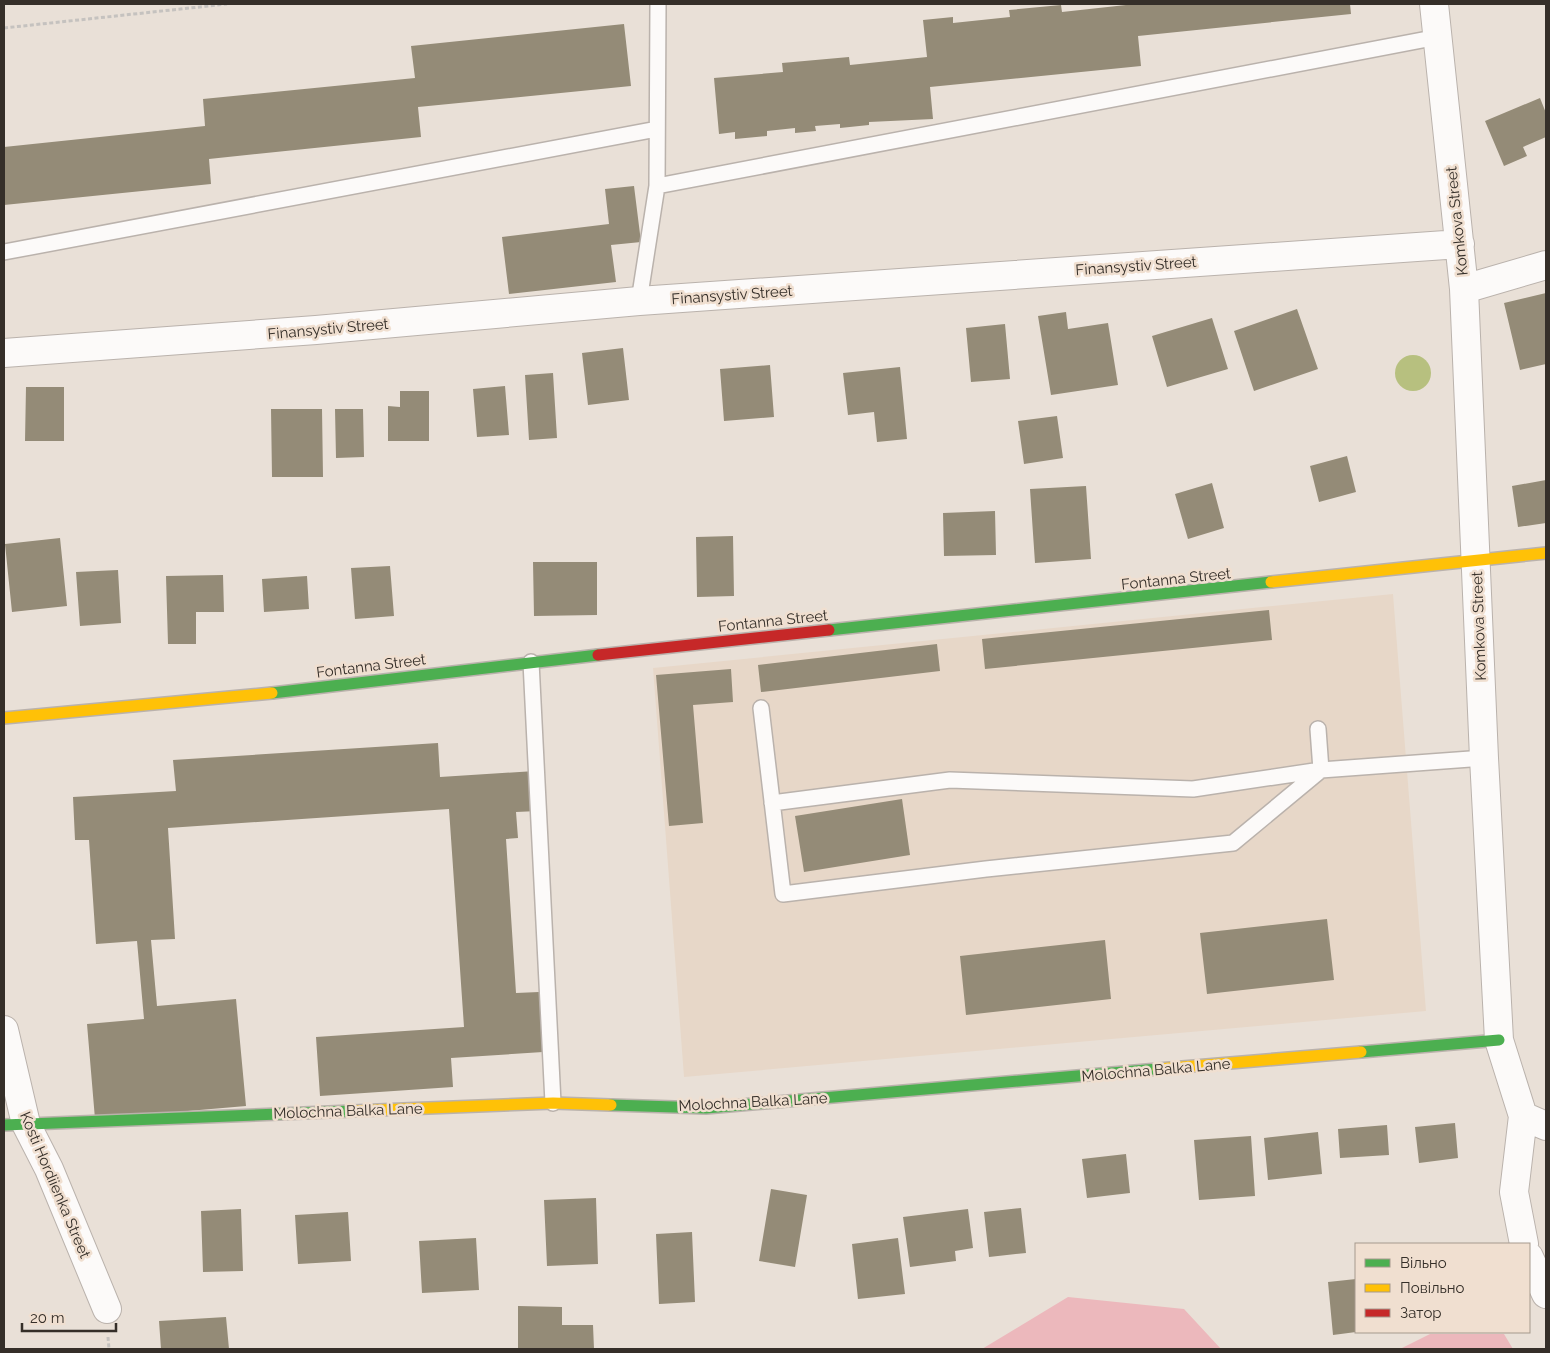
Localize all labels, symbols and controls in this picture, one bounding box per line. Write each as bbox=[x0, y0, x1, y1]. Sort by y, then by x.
street label: Komkova Street bbox=[1442, 166, 1472, 276]
street label: Finansystiv Street bbox=[1075, 253, 1197, 279]
street label: Finansystiv Street bbox=[671, 282, 793, 308]
street label: Finansystiv Street bbox=[267, 315, 389, 343]
street label: Fontanna Street bbox=[1120, 564, 1232, 594]
street label: Komkova Street bbox=[1468, 571, 1490, 681]
street label: Fontanna Street bbox=[717, 606, 829, 636]
street label: Fontanna Street bbox=[315, 650, 427, 682]
street label: Molochna Balka Lane bbox=[1081, 1055, 1231, 1085]
street label: Molochna Balka Lane bbox=[678, 1089, 828, 1115]
street label: Molochna Balka Lane bbox=[273, 1099, 423, 1123]
street label: Kosti Hordiienka Street bbox=[16, 1109, 94, 1261]
legend bbox=[1355, 1243, 1530, 1333]
text: Вільно bbox=[1400, 1254, 1447, 1272]
text: Повільно bbox=[1400, 1279, 1465, 1297]
scale bar bbox=[22, 1300, 116, 1332]
text: Затор bbox=[1400, 1304, 1442, 1322]
text: 20 m bbox=[30, 1309, 65, 1327]

